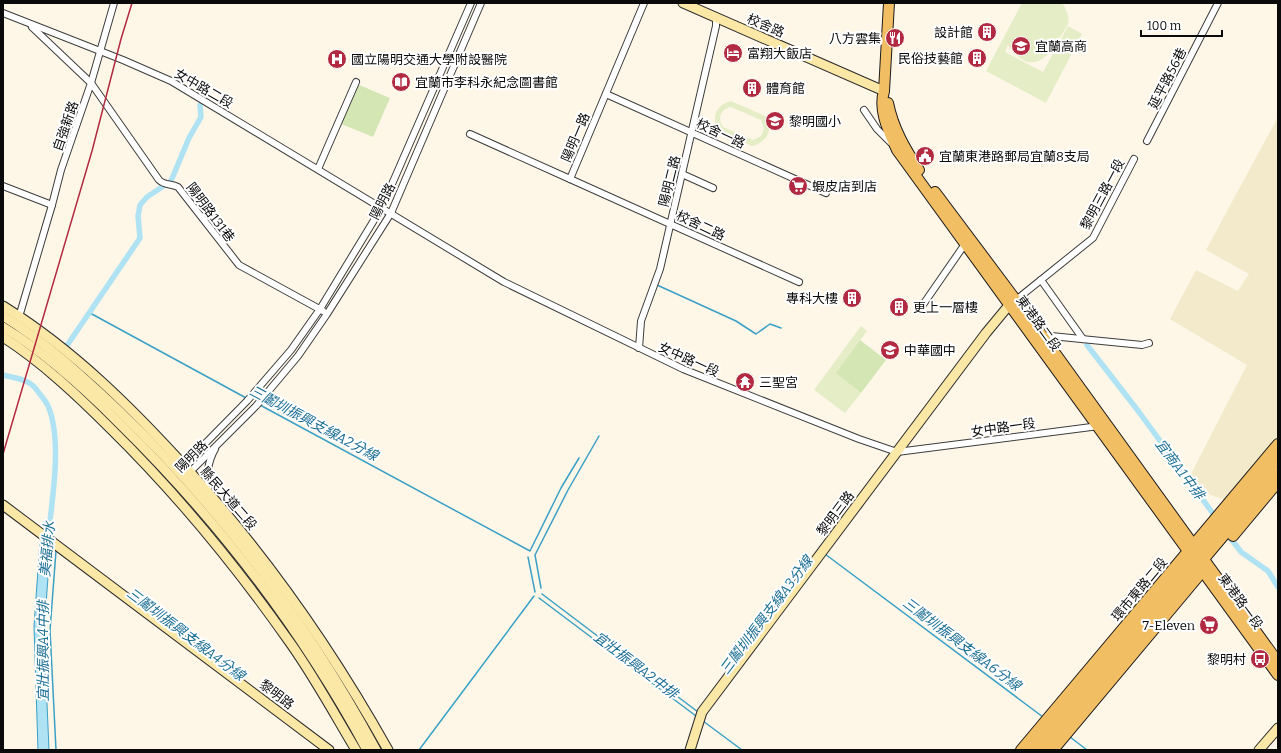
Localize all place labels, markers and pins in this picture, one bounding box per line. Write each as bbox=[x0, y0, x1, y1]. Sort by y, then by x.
building icon: 設計館 bbox=[976, 21, 998, 43]
place label: 設計館 bbox=[934, 25, 973, 40]
restaurant icon: 八方雲集 bbox=[884, 27, 906, 49]
place label: 八方雲集 bbox=[829, 31, 881, 46]
school or university icon: 宜蘭高商 bbox=[1010, 35, 1032, 57]
place label: 宜蘭高商 bbox=[1035, 39, 1087, 54]
hotel icon: 富翔大飯店 bbox=[722, 42, 744, 64]
place label: 富翔大飯店 bbox=[747, 46, 812, 61]
building icon: 民俗技藝館 bbox=[966, 47, 988, 69]
hospital icon: 國立陽明交通大學附設醫院 bbox=[326, 48, 348, 70]
place label: 民俗技藝館 bbox=[898, 51, 963, 66]
place label: 國立陽明交通大學附設醫院 bbox=[351, 52, 507, 67]
library icon: 宜蘭市李科永紀念圖書館 bbox=[390, 71, 412, 93]
place label: 宜蘭市李科永紀念圖書館 bbox=[415, 75, 558, 90]
building icon: 體育館 bbox=[741, 77, 763, 99]
place label: 體育館 bbox=[766, 81, 805, 96]
school or university icon: 黎明國小 bbox=[764, 110, 786, 132]
place label: 黎明國小 bbox=[789, 114, 841, 129]
public building icon: 宜蘭東港路郵局宜蘭8支局 bbox=[914, 145, 936, 167]
place label: 宜蘭東港路郵局宜蘭8支局 bbox=[939, 149, 1090, 164]
supermarket icon: 蝦皮店到店 bbox=[787, 175, 809, 197]
place label: 蝦皮店到店 bbox=[812, 179, 877, 194]
building icon: 專科大樓 bbox=[841, 287, 863, 309]
place label: 專科大樓 bbox=[786, 291, 838, 306]
building icon: 更上一層樓 bbox=[888, 296, 910, 318]
place label: 更上一層樓 bbox=[913, 300, 978, 315]
school or university icon: 中華國中 bbox=[879, 339, 901, 361]
place label: 中華國中 bbox=[904, 343, 956, 358]
temple icon: 三聖宮 bbox=[734, 371, 756, 393]
place label: 三聖宮 bbox=[759, 375, 798, 390]
supermarket icon: 7-Eleven bbox=[1198, 614, 1220, 636]
place label: 7-Eleven bbox=[1142, 618, 1196, 633]
bus stop icon: 黎明村 bbox=[1249, 648, 1271, 670]
place label: 黎明村 bbox=[1207, 652, 1246, 667]

